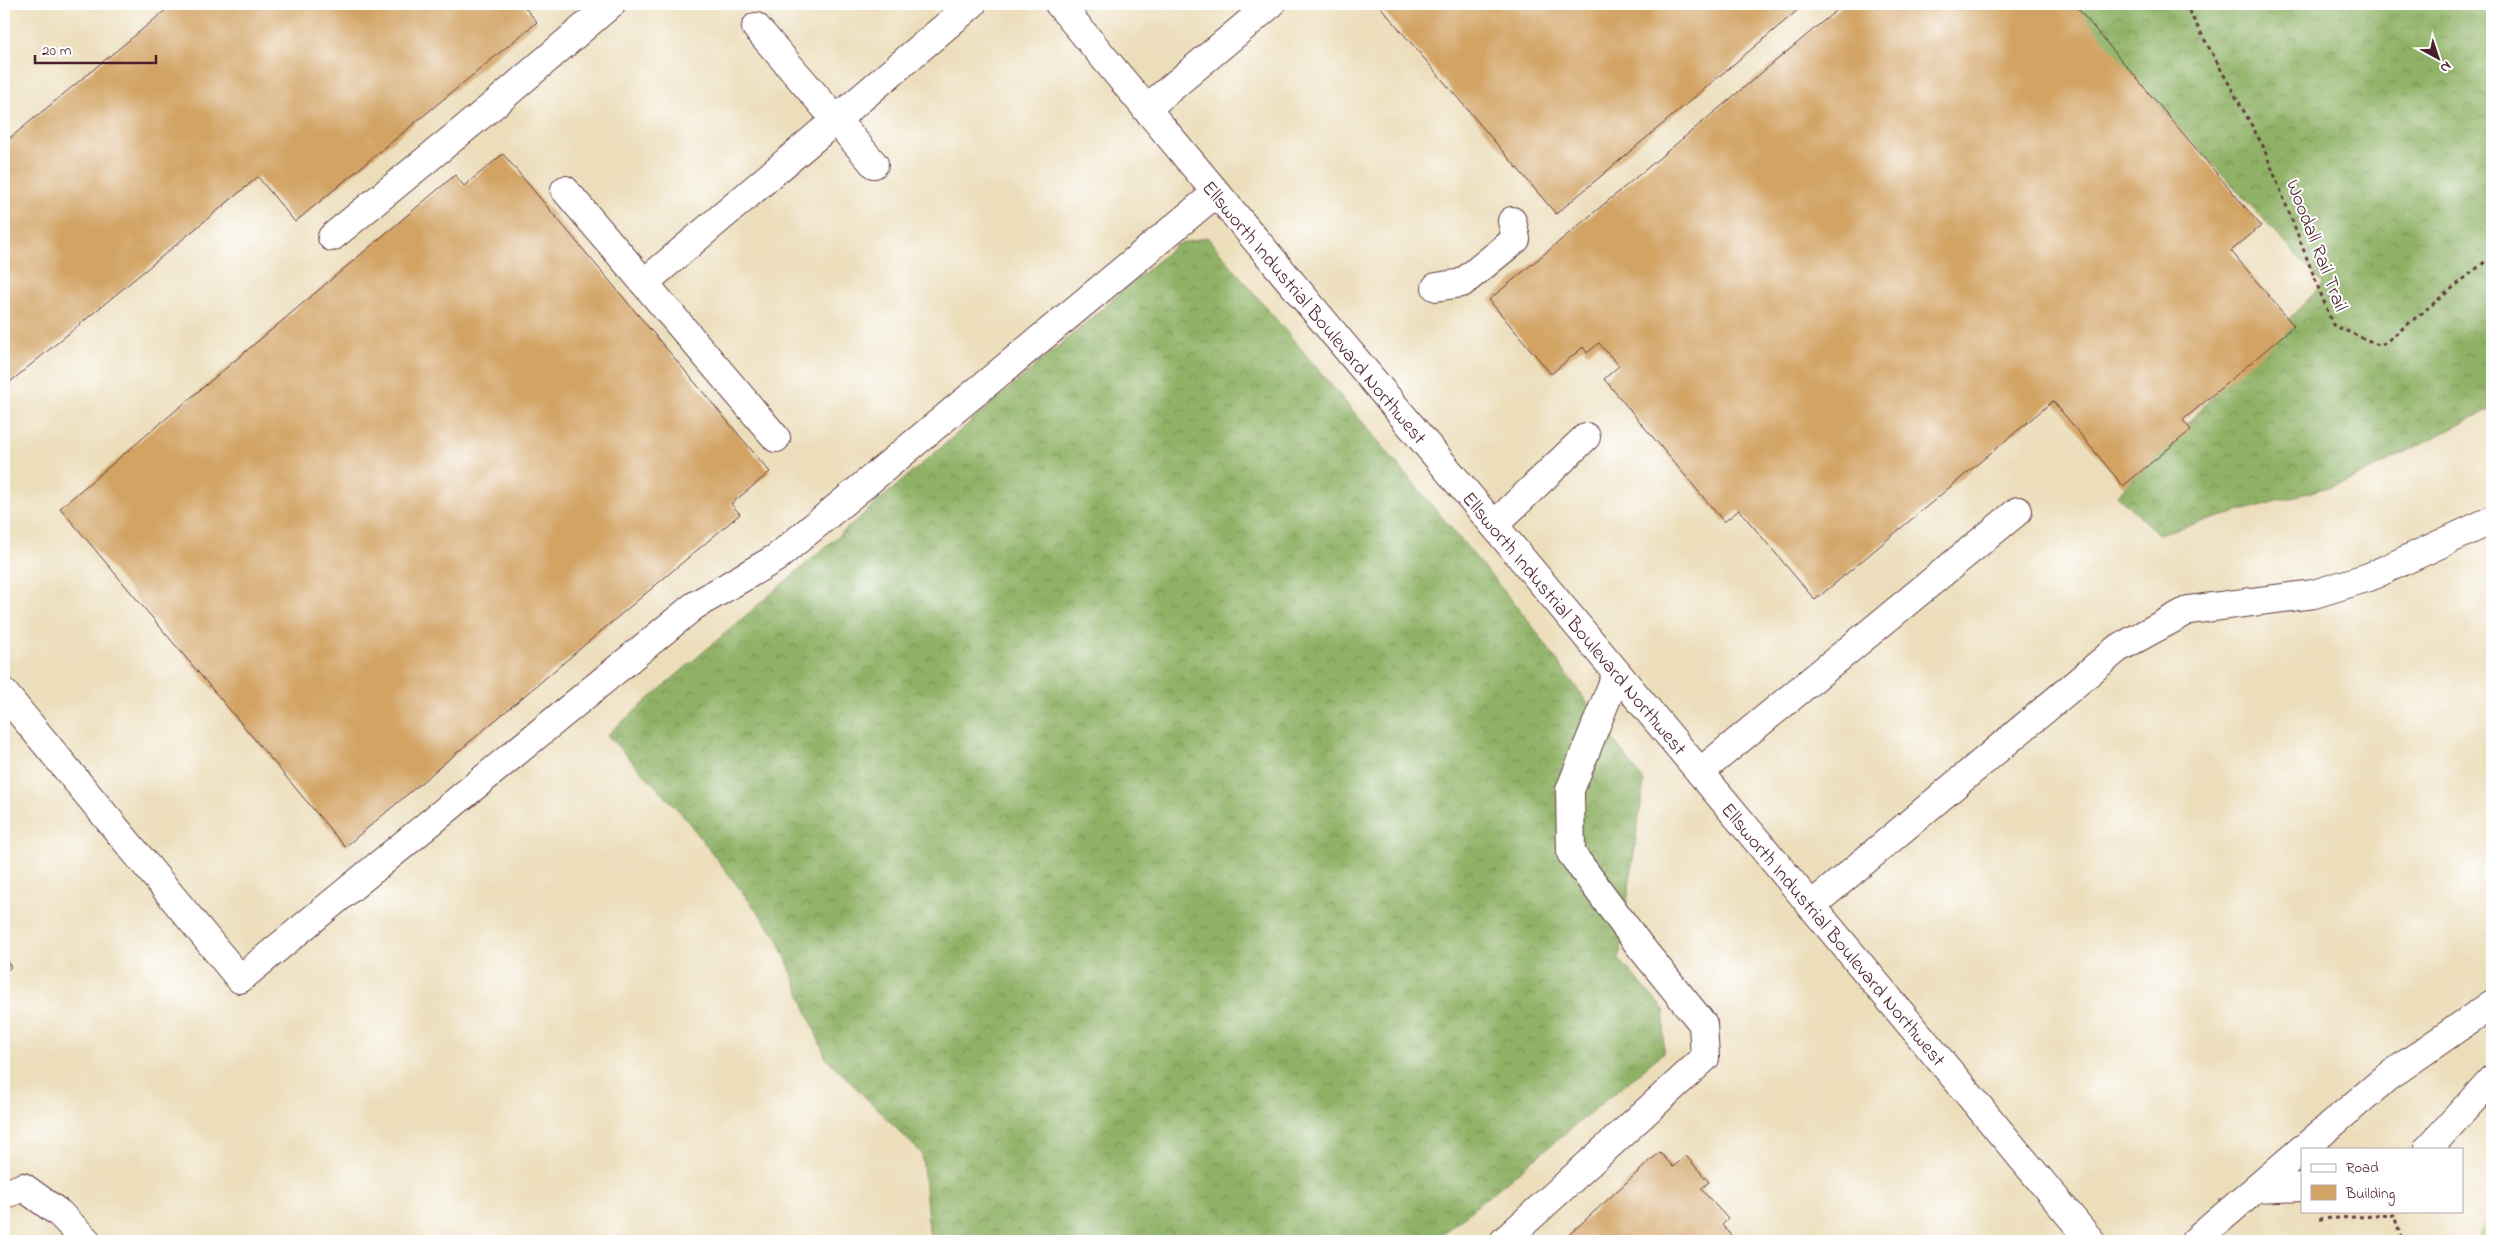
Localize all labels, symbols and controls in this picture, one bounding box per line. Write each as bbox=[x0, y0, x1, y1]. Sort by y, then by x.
scale bar bbox=[35, 32, 156, 64]
north arrow bbox=[2414, 32, 2464, 82]
text: 20 m bbox=[42, 40, 72, 62]
text: N bbox=[2435, 56, 2456, 78]
street label: Ellsworth Industrial Boulevard Northwest bbox=[1194, 175, 1433, 452]
street label: Woodall Rail Trail bbox=[2277, 176, 2354, 316]
street label: Ellsworth Industrial Boulevard Northwest bbox=[1454, 486, 1693, 763]
street label: Ellsworth Industrial Boulevard Northwest bbox=[1713, 797, 1952, 1074]
legend bbox=[2301, 1148, 2464, 1212]
text: Road bbox=[2346, 1157, 2379, 1179]
text: Building bbox=[2345, 1183, 2395, 1206]

